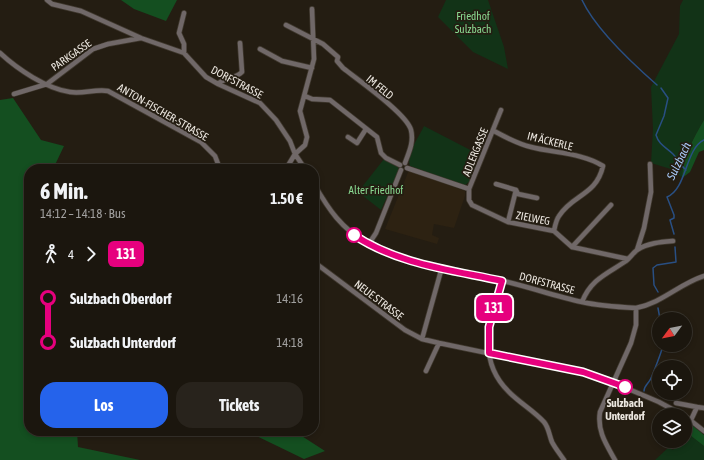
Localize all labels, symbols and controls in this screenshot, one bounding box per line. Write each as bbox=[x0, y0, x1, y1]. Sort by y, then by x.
park label: Friedhof Sulzbach bbox=[455, 10, 491, 35]
street label: PARKGASSE bbox=[49, 37, 94, 73]
street label: DORFSTRASSE bbox=[209, 63, 265, 101]
street label: IM FELD bbox=[364, 73, 396, 101]
street label: ANTON-FISCHER-STRASSE bbox=[116, 81, 211, 143]
street label: ADLERGASSE bbox=[460, 126, 490, 178]
street label: IM ÄCKERLE bbox=[526, 130, 574, 153]
water label: Sulzbach bbox=[664, 140, 694, 183]
text: 6 Min. bbox=[40, 178, 88, 204]
park label: Alter Friedhof bbox=[349, 184, 403, 196]
text: 1.50 € bbox=[270, 190, 303, 207]
text: 14:12 – 14:18 · Bus bbox=[40, 206, 126, 221]
street label: ZIELWEG bbox=[515, 209, 551, 227]
unlabelled marker bbox=[346, 227, 362, 243]
icon: walk bbox=[40, 243, 62, 265]
icon: forward bbox=[80, 243, 102, 265]
text: 131 bbox=[116, 246, 136, 262]
text: 4 bbox=[68, 247, 74, 262]
street label: DORFSTRASSE bbox=[518, 270, 576, 296]
street label: NEUE STRASSE bbox=[352, 278, 406, 322]
text: Sulzbach Oberdorf bbox=[70, 290, 172, 307]
text: 14:16 bbox=[276, 291, 303, 306]
line badge: 131 bbox=[471, 295, 517, 321]
text: 131 bbox=[484, 300, 504, 316]
north arrow bbox=[652, 312, 692, 352]
map controls bbox=[652, 312, 692, 448]
text: Sulzbach Unterdorf bbox=[70, 334, 176, 351]
text: 14:18 bbox=[276, 335, 303, 350]
button: locate bbox=[652, 360, 692, 400]
marker: Sulzbach Unterdorf bbox=[617, 379, 633, 395]
button: Los bbox=[40, 382, 168, 428]
button: Tickets bbox=[176, 382, 303, 428]
place label: Sulzbach Unterdorf bbox=[605, 397, 646, 422]
button: layers bbox=[652, 408, 692, 448]

